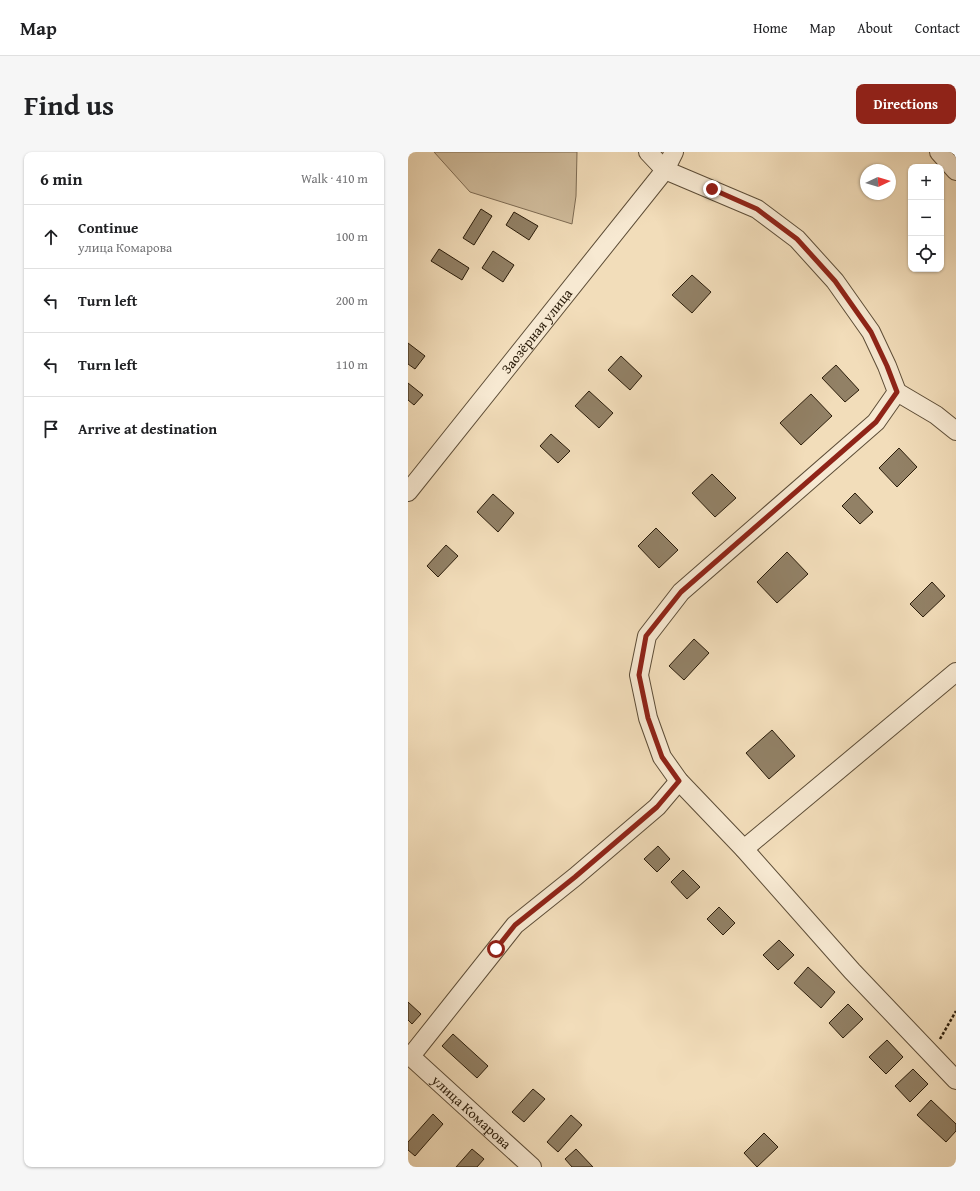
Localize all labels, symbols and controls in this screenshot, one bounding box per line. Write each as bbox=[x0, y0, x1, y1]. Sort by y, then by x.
text: Map bbox=[20, 14, 57, 42]
text: Home bbox=[753, 18, 788, 38]
text: Map bbox=[810, 18, 835, 38]
text: About bbox=[857, 18, 893, 38]
text: Contact bbox=[915, 18, 960, 38]
text: Find us bbox=[24, 84, 114, 125]
button: Directions bbox=[856, 84, 956, 124]
north arrow bbox=[860, 164, 896, 200]
map controls bbox=[908, 164, 944, 272]
button: + bbox=[908, 164, 944, 200]
text: 6 min bbox=[40, 166, 82, 191]
text: Walk · 410 m bbox=[301, 169, 368, 188]
route end bbox=[703, 180, 721, 198]
button: − bbox=[908, 200, 944, 236]
text: Continue bbox=[78, 217, 139, 238]
icon: ahead bbox=[40, 226, 62, 248]
text: 100 m bbox=[336, 227, 368, 246]
button: locate bbox=[908, 236, 944, 272]
text: улица Комарова bbox=[78, 238, 172, 257]
street label: Заозёрная улица bbox=[496, 284, 577, 378]
icon: left bbox=[40, 290, 62, 312]
text: Turn left bbox=[78, 290, 137, 311]
text: 200 m bbox=[336, 291, 368, 310]
icon: left bbox=[40, 354, 62, 376]
text: Turn left bbox=[78, 354, 137, 375]
text: 110 m bbox=[336, 355, 368, 374]
icon: arrive bbox=[40, 418, 62, 440]
text: Arrive at destination bbox=[78, 418, 217, 439]
route start bbox=[487, 940, 505, 958]
street label: улица Комарова bbox=[427, 1070, 516, 1154]

